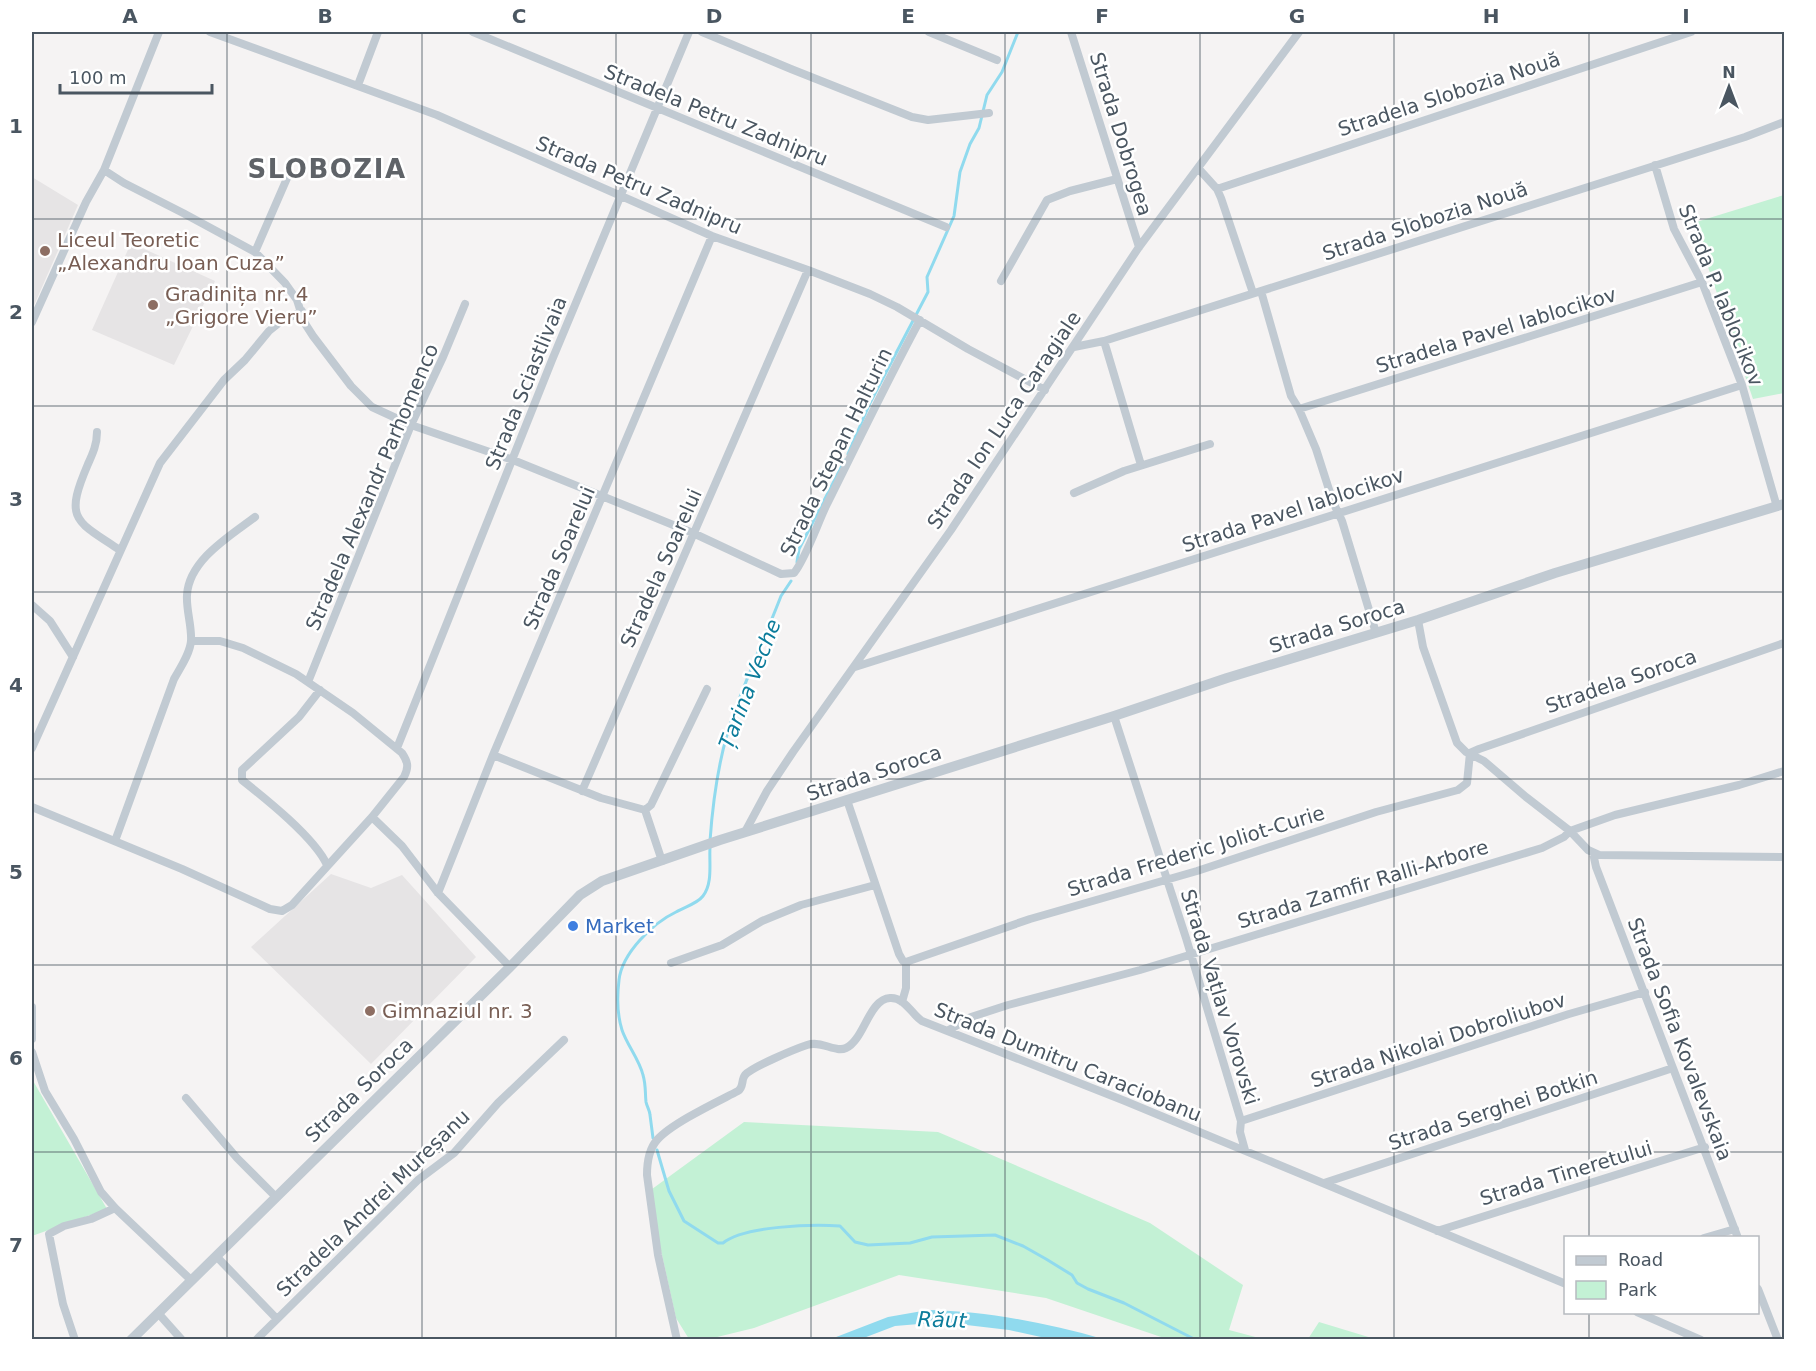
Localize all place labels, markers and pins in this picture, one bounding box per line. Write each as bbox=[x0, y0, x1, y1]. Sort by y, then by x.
place label: Liceul Teoretic „Alexandru Ioan Cuza” bbox=[57, 228, 285, 275]
marker: Liceul Teoretic „Alexandru Ioan Cuza” bbox=[38, 244, 52, 258]
place label: Gradinița nr. 4 „Grigore Vieru” bbox=[165, 282, 318, 329]
marker: Gradinița nr. 4 „Grigore Vieru” bbox=[146, 298, 160, 312]
place label: Market bbox=[585, 914, 654, 938]
marker: Market bbox=[566, 919, 580, 933]
place label: Gimnaziul nr. 3 bbox=[382, 999, 533, 1023]
marker: Gimnaziul nr. 3 bbox=[363, 1004, 377, 1018]

